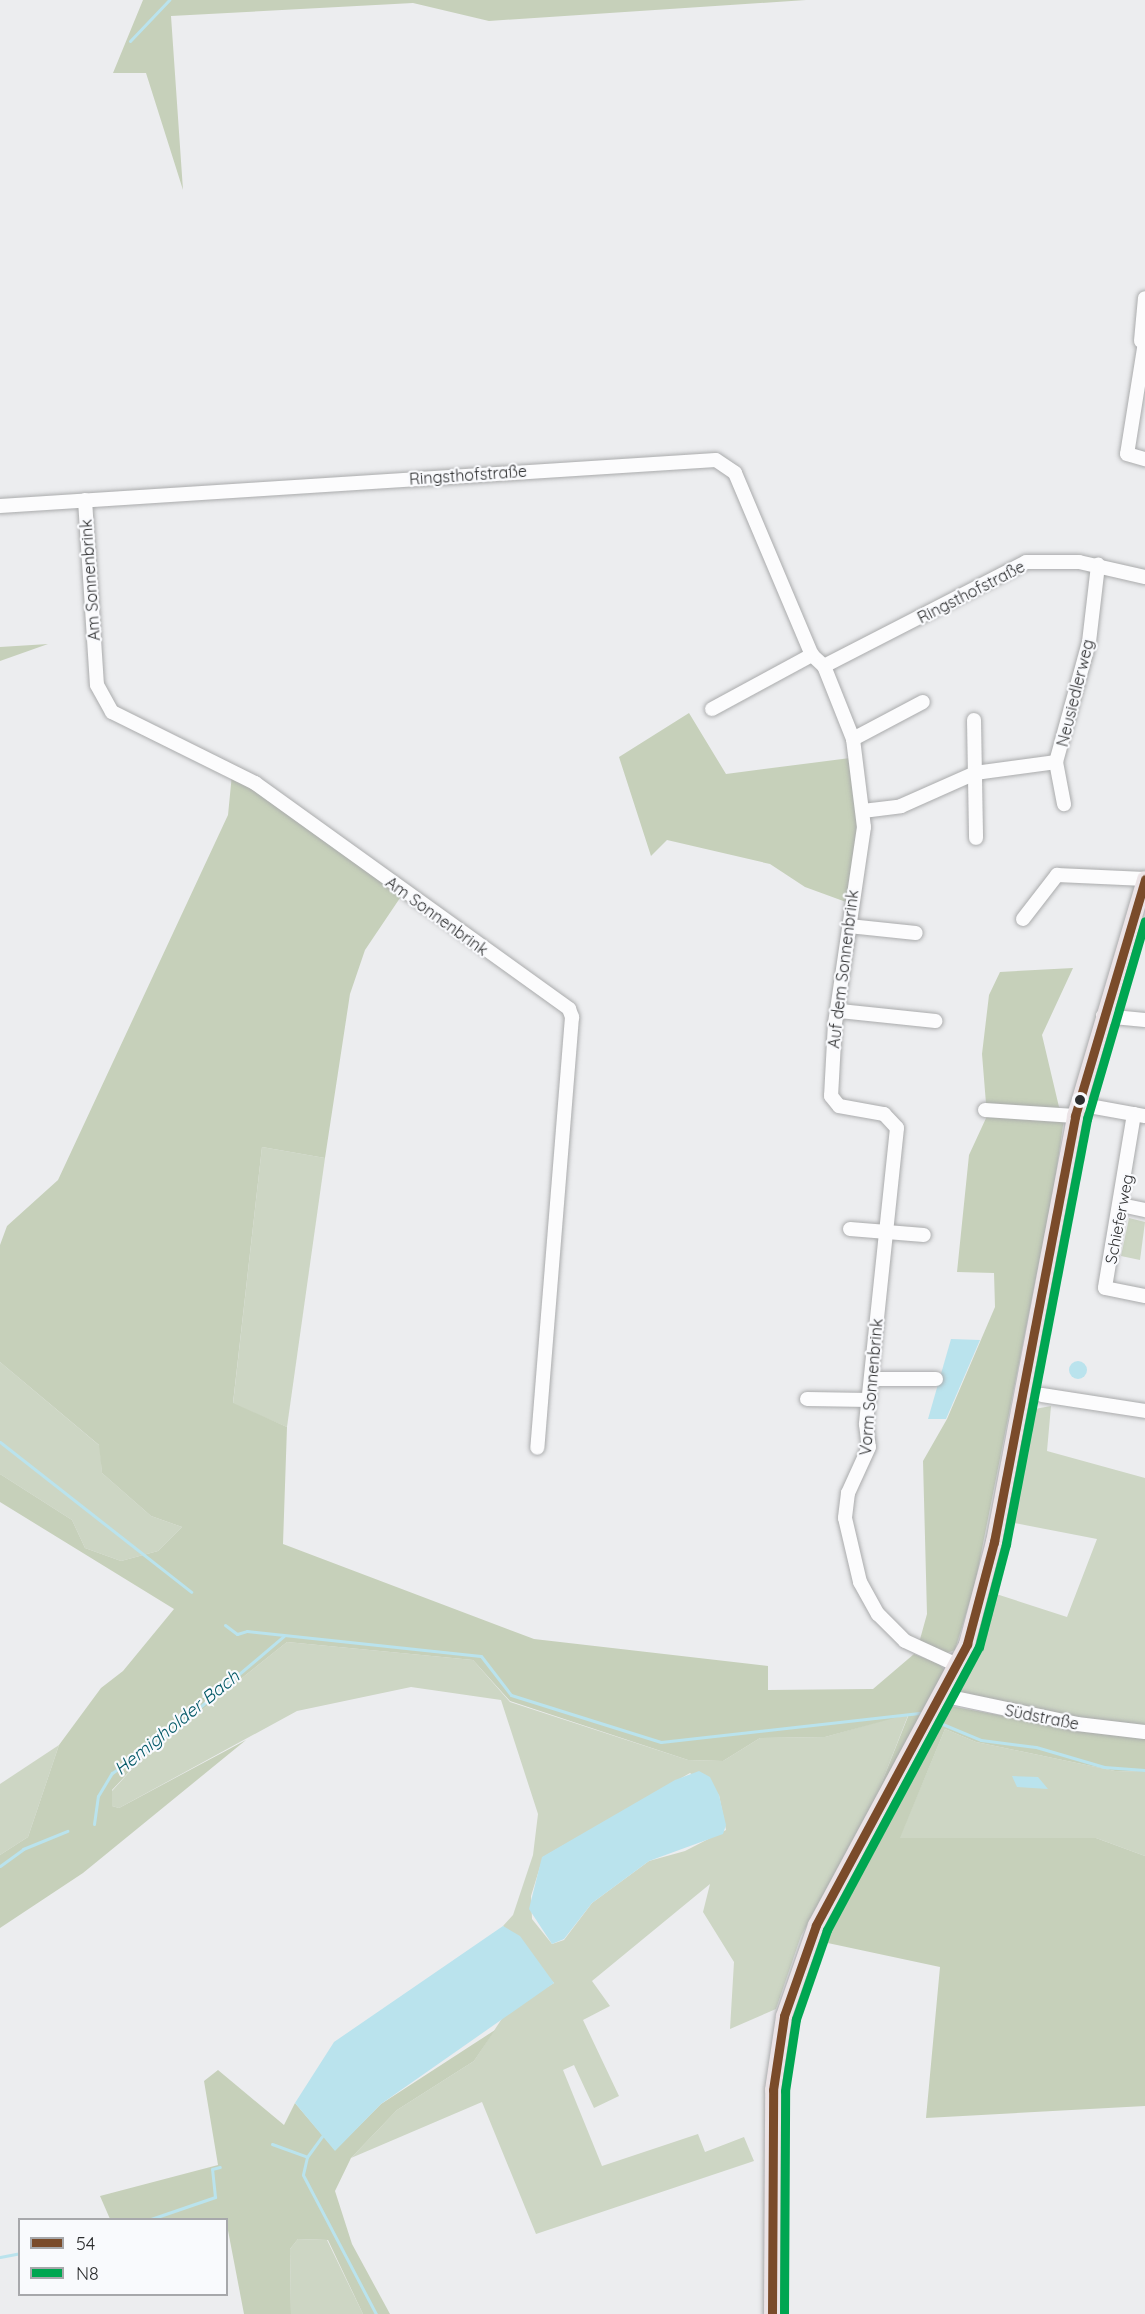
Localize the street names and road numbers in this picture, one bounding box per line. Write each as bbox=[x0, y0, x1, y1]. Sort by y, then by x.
street label: Ringsthofstraße bbox=[408, 461, 528, 489]
street label: Am Sonnenbrink bbox=[76, 519, 104, 641]
street label: Ringsthofstraße bbox=[914, 557, 1028, 627]
street label: Neusiedlerweg bbox=[1052, 637, 1098, 749]
street label: Am Sonnenbrink bbox=[382, 872, 492, 960]
street label: Auf dem Sonnenbrink bbox=[824, 889, 862, 1049]
street label: Schieferweg bbox=[1101, 1173, 1137, 1265]
street label: Vorm Sonnenbrink bbox=[855, 1318, 887, 1456]
street label: Südstraße bbox=[1003, 1700, 1081, 1734]

